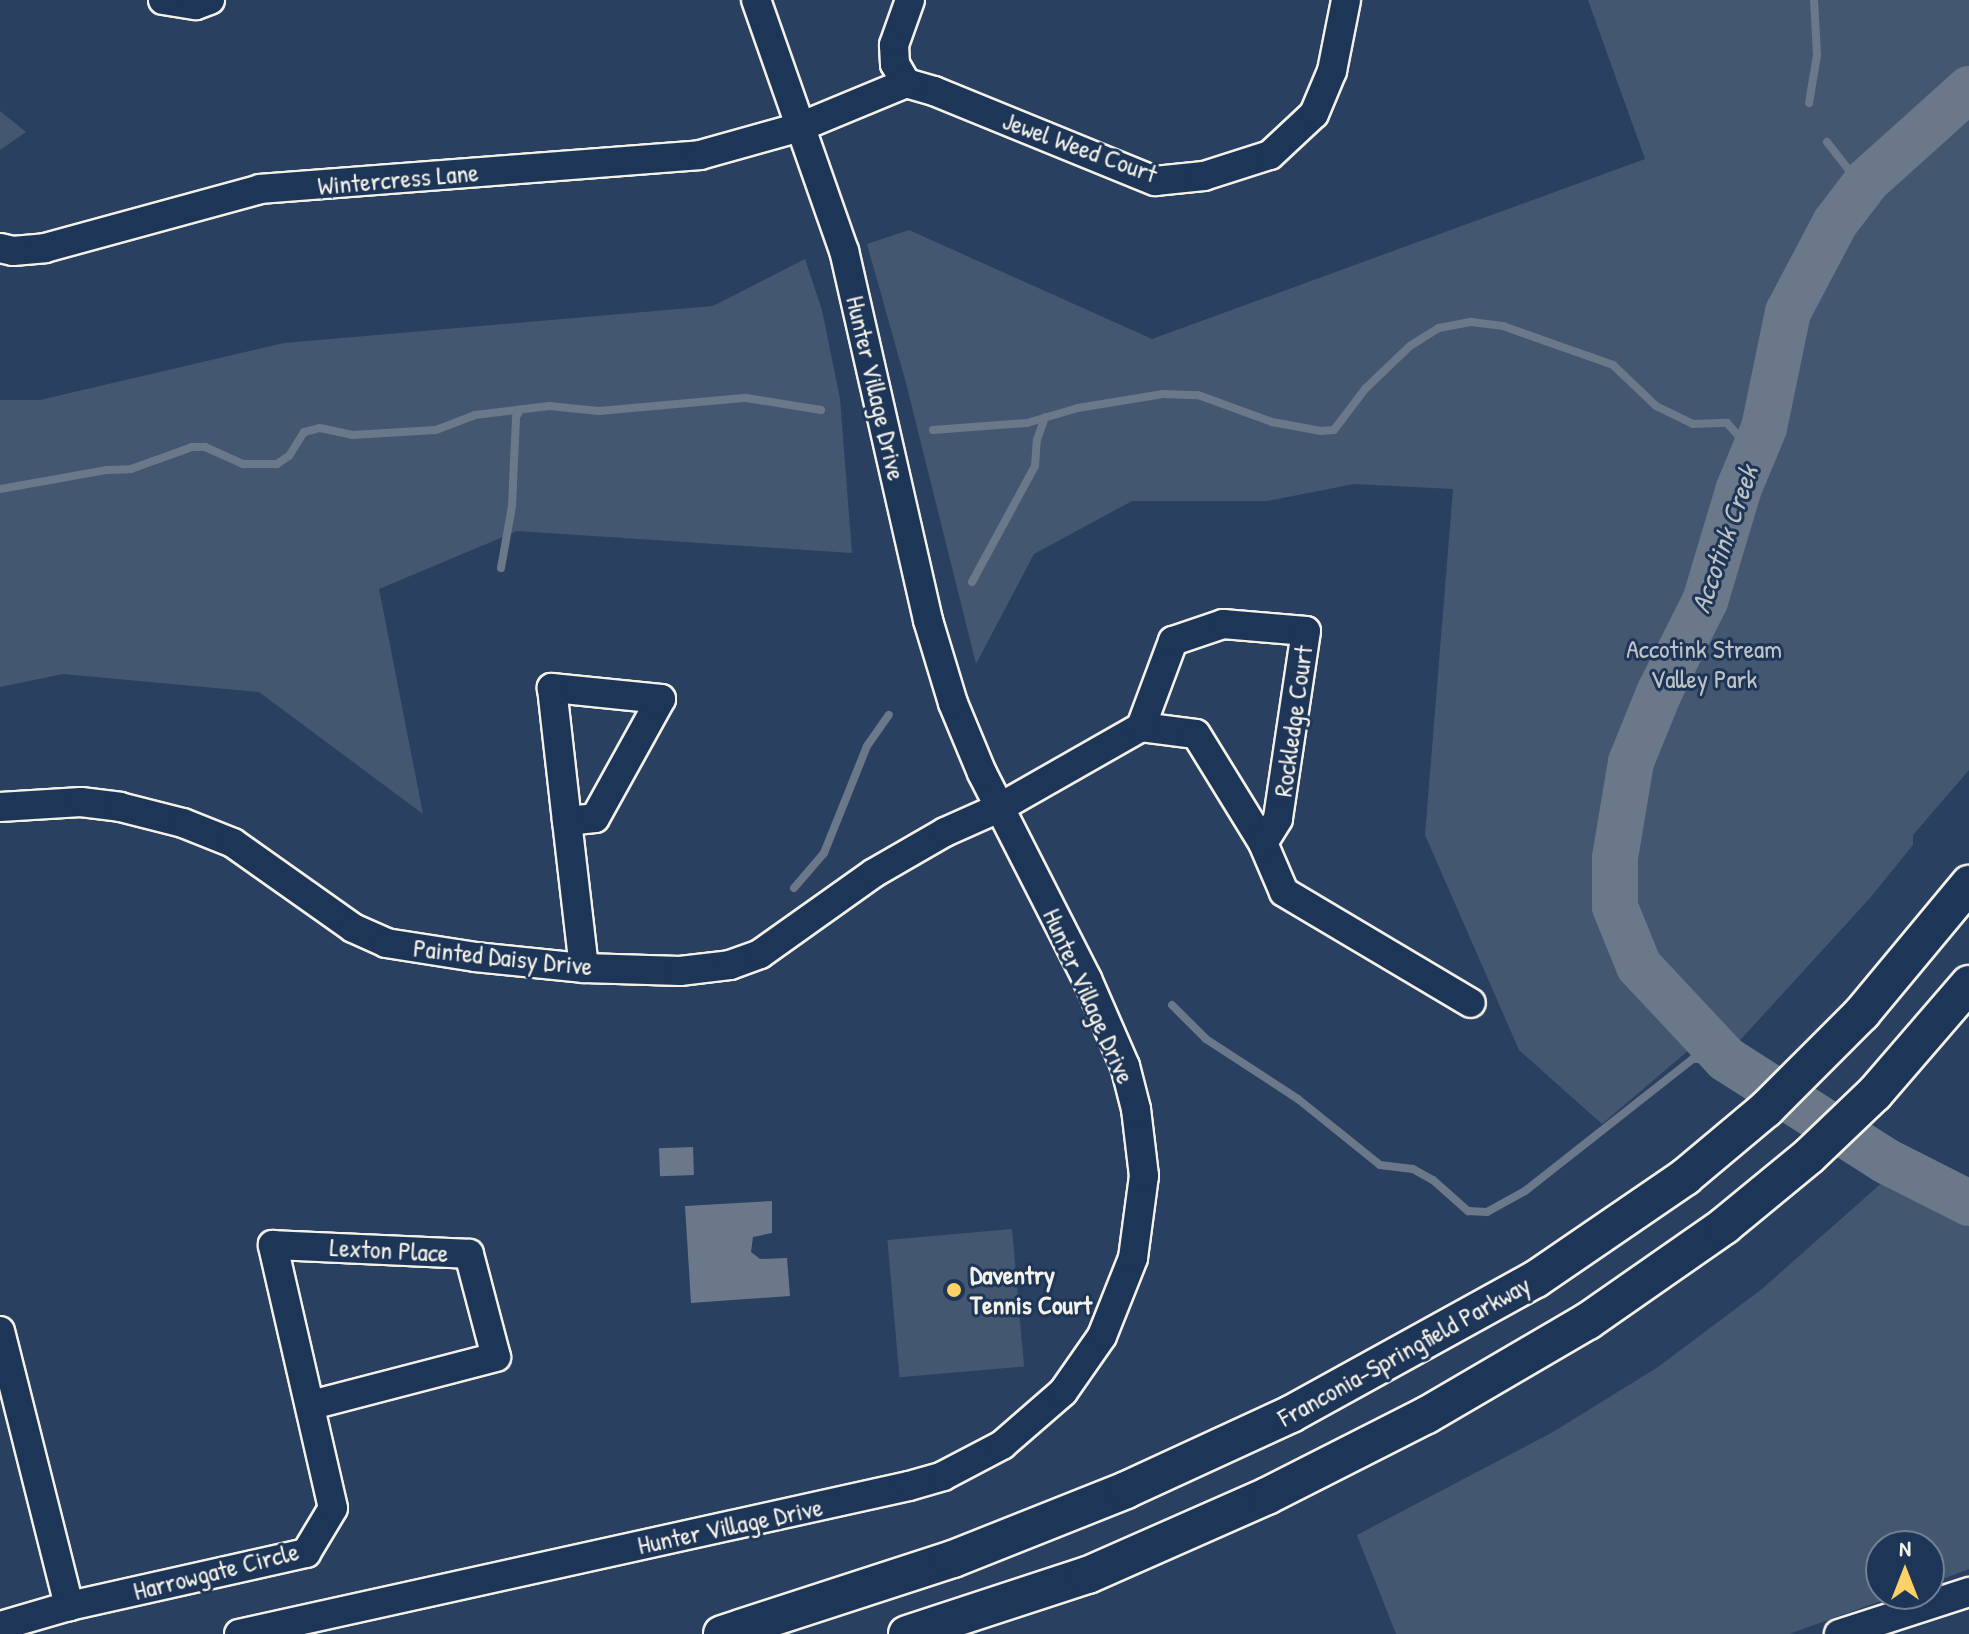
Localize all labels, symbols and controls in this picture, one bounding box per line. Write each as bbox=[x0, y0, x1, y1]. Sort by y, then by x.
street label: Jewel Weed Court bbox=[998, 105, 1162, 189]
street label: Wintercress Lane bbox=[316, 156, 480, 202]
street label: Hunter Village Drive bbox=[840, 293, 912, 483]
water label: Accotink Creek bbox=[1683, 461, 1765, 617]
park label: Accotink Stream Valley Park bbox=[1626, 633, 1782, 694]
street label: Rockledge Court bbox=[1267, 643, 1319, 799]
street label: Hunter Village Drive bbox=[1036, 904, 1142, 1088]
street label: Painted Daisy Drive bbox=[412, 932, 594, 982]
street label: Lexton Place bbox=[329, 1231, 449, 1269]
place label: Daventry Tennis Court bbox=[970, 1259, 1092, 1320]
street label: Franconia-Springfield Parkway bbox=[1273, 1269, 1535, 1433]
marker: Daventry Tennis Court bbox=[945, 1281, 963, 1299]
street label: Hunter Village Drive bbox=[635, 1491, 825, 1561]
north arrow bbox=[1865, 1530, 1945, 1610]
text: N bbox=[1899, 1533, 1911, 1563]
street label: Harrowgate Circle bbox=[130, 1535, 302, 1607]

